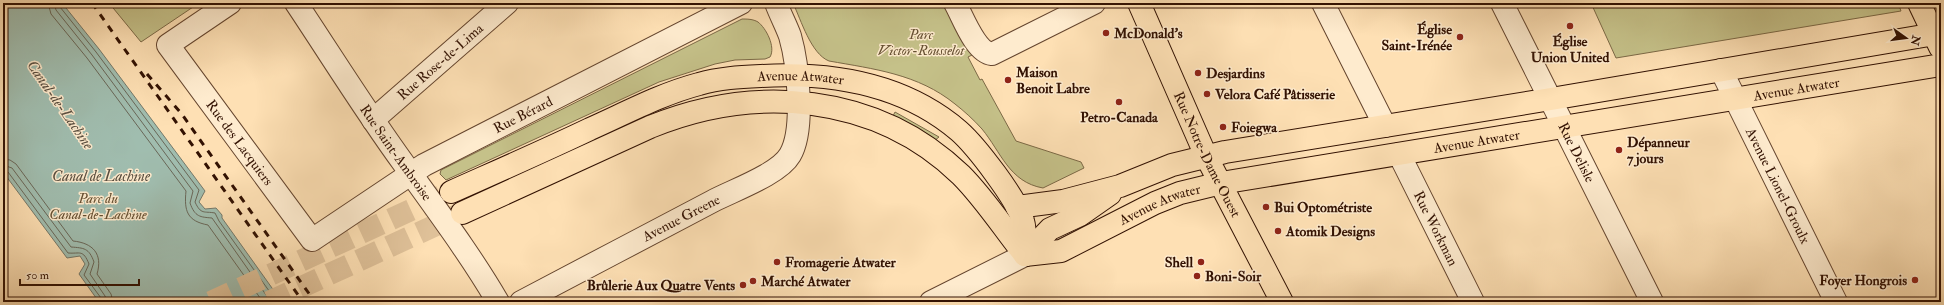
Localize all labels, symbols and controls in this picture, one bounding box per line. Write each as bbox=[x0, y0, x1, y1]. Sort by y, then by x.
north arrow bbox=[1886, 18, 1926, 58]
street label: Rue Rose-de-Lima bbox=[394, 19, 487, 104]
place label: Église Saint-Irénée bbox=[1382, 20, 1452, 54]
marker: Église Union United bbox=[1565, 21, 1575, 31]
place label: McDonald's bbox=[1113, 25, 1183, 42]
park label: Parc Victor-Rousselot bbox=[878, 26, 965, 59]
marker: McDonald's bbox=[1101, 28, 1111, 38]
marker: Église Saint-Irénée bbox=[1455, 32, 1465, 42]
place label: Église Union United bbox=[1531, 32, 1609, 66]
text: N bbox=[1907, 33, 1923, 48]
water label: Canal-de-Lachine bbox=[22, 57, 98, 154]
place label: Maison Benoit Labre bbox=[1015, 64, 1090, 97]
place label: Desjardins bbox=[1206, 65, 1265, 82]
street label: Avenue Atwater bbox=[756, 67, 846, 88]
marker: Desjardins bbox=[1193, 68, 1203, 78]
street label: Avenue Atwater bbox=[1751, 73, 1841, 104]
marker: Maison Benoit Labre bbox=[1003, 75, 1013, 85]
place label: Velora Café Pâtisserie bbox=[1214, 86, 1335, 103]
street label: Rue Notre-Dame Ouest bbox=[1170, 89, 1245, 220]
marker: Velora Café Pâtisserie bbox=[1202, 89, 1212, 99]
street label: Rue Bérard bbox=[490, 92, 555, 137]
street label: Rue des Lacquiers bbox=[203, 96, 277, 189]
marker: Petro-Canada bbox=[1114, 97, 1124, 107]
street label: Rue Saint-Ambroise bbox=[357, 101, 436, 204]
place label: Petro-Canada bbox=[1080, 109, 1159, 126]
place label: Foiegwa bbox=[1231, 119, 1278, 137]
street label: Rue Delisle bbox=[1555, 120, 1599, 185]
marker: Foiegwa bbox=[1218, 122, 1228, 132]
street label: Avenue Lionel-Groulx bbox=[1742, 124, 1815, 247]
street label: Avenue Atwater bbox=[1431, 126, 1522, 157]
place label: Dépanneur 7 jours bbox=[1627, 134, 1691, 167]
marker: Dépanneur 7 jours bbox=[1614, 145, 1624, 155]
water label: Canal de Lachine bbox=[52, 167, 151, 186]
street label: Avenue Atwater bbox=[1115, 180, 1203, 229]
street label: Rue Workman bbox=[1410, 188, 1462, 268]
park label: Parc du Canal-de-Lachine bbox=[49, 190, 147, 223]
street label: Avenue Greene bbox=[639, 190, 723, 245]
place label: Bui Optométriste bbox=[1274, 199, 1372, 217]
marker: Bui Optométriste bbox=[1261, 202, 1271, 212]
place label: Atomik Designs bbox=[1285, 223, 1375, 241]
marker: Atomik Designs bbox=[1273, 226, 1283, 236]
place label: Fromagerie Atwater bbox=[785, 254, 897, 272]
place label: Shell bbox=[1165, 254, 1193, 271]
marker: Fromagerie Atwater bbox=[772, 257, 782, 267]
marker: Shell bbox=[1196, 257, 1206, 267]
scale bar bbox=[20, 261, 139, 287]
text: 50 m bbox=[26, 268, 50, 283]
place label: Boni-Soir bbox=[1205, 268, 1262, 285]
marker: Boni-Soir bbox=[1192, 271, 1202, 281]
place label: Foyer Hongrois bbox=[1819, 272, 1907, 290]
place label: Marché Atwater bbox=[760, 273, 851, 290]
marker: Foyer Hongrois bbox=[1910, 275, 1920, 285]
marker: Marché Atwater bbox=[748, 276, 758, 286]
place label: Brûlerie Aux Quatre Vents bbox=[587, 277, 735, 294]
marker: Brûlerie Aux Quatre Vents bbox=[738, 280, 748, 290]

